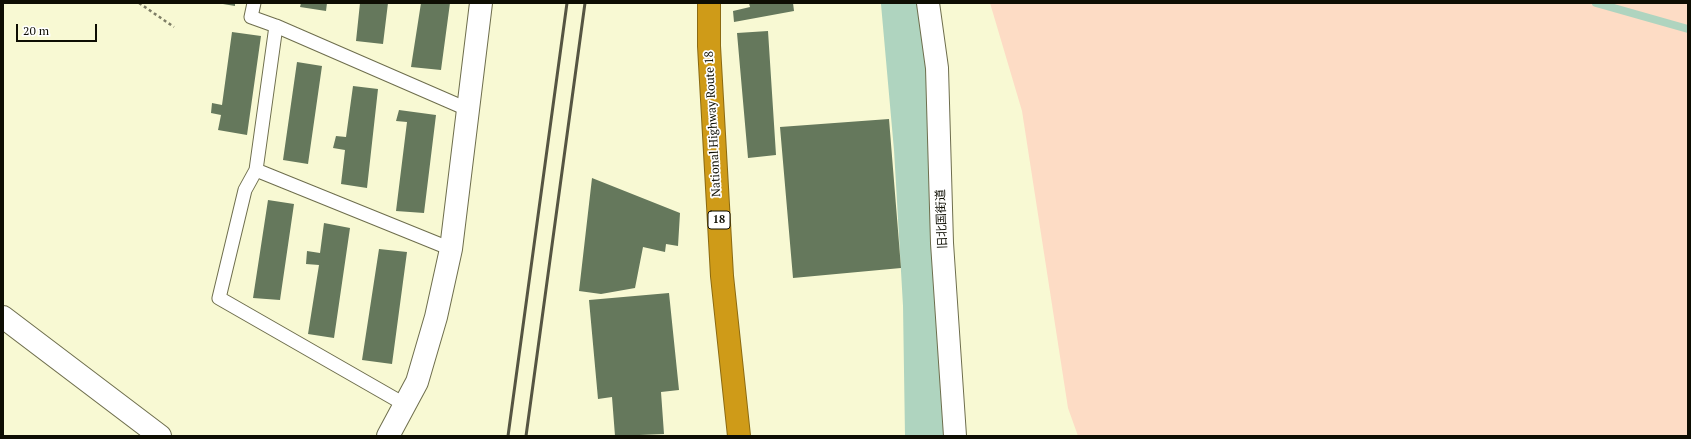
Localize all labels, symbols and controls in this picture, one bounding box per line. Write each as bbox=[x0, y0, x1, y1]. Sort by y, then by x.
scale bar bbox=[18, 16, 99, 42]
text: 20 m bbox=[23, 23, 49, 38]
street label: National Highway Route 18 bbox=[702, 51, 724, 197]
street label: 旧北国街道 bbox=[934, 189, 950, 249]
road number: 18 bbox=[708, 211, 730, 229]

